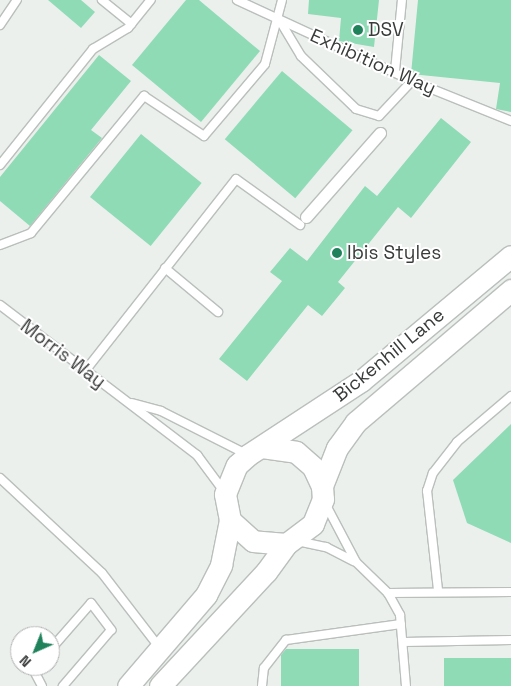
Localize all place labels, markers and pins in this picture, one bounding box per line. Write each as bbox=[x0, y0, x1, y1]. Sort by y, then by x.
place label: DSV bbox=[368, 19, 404, 41]
marker: DSV bbox=[352, 24, 364, 36]
place label: Ibis Styles bbox=[347, 242, 441, 264]
marker: Ibis Styles bbox=[331, 247, 343, 259]

